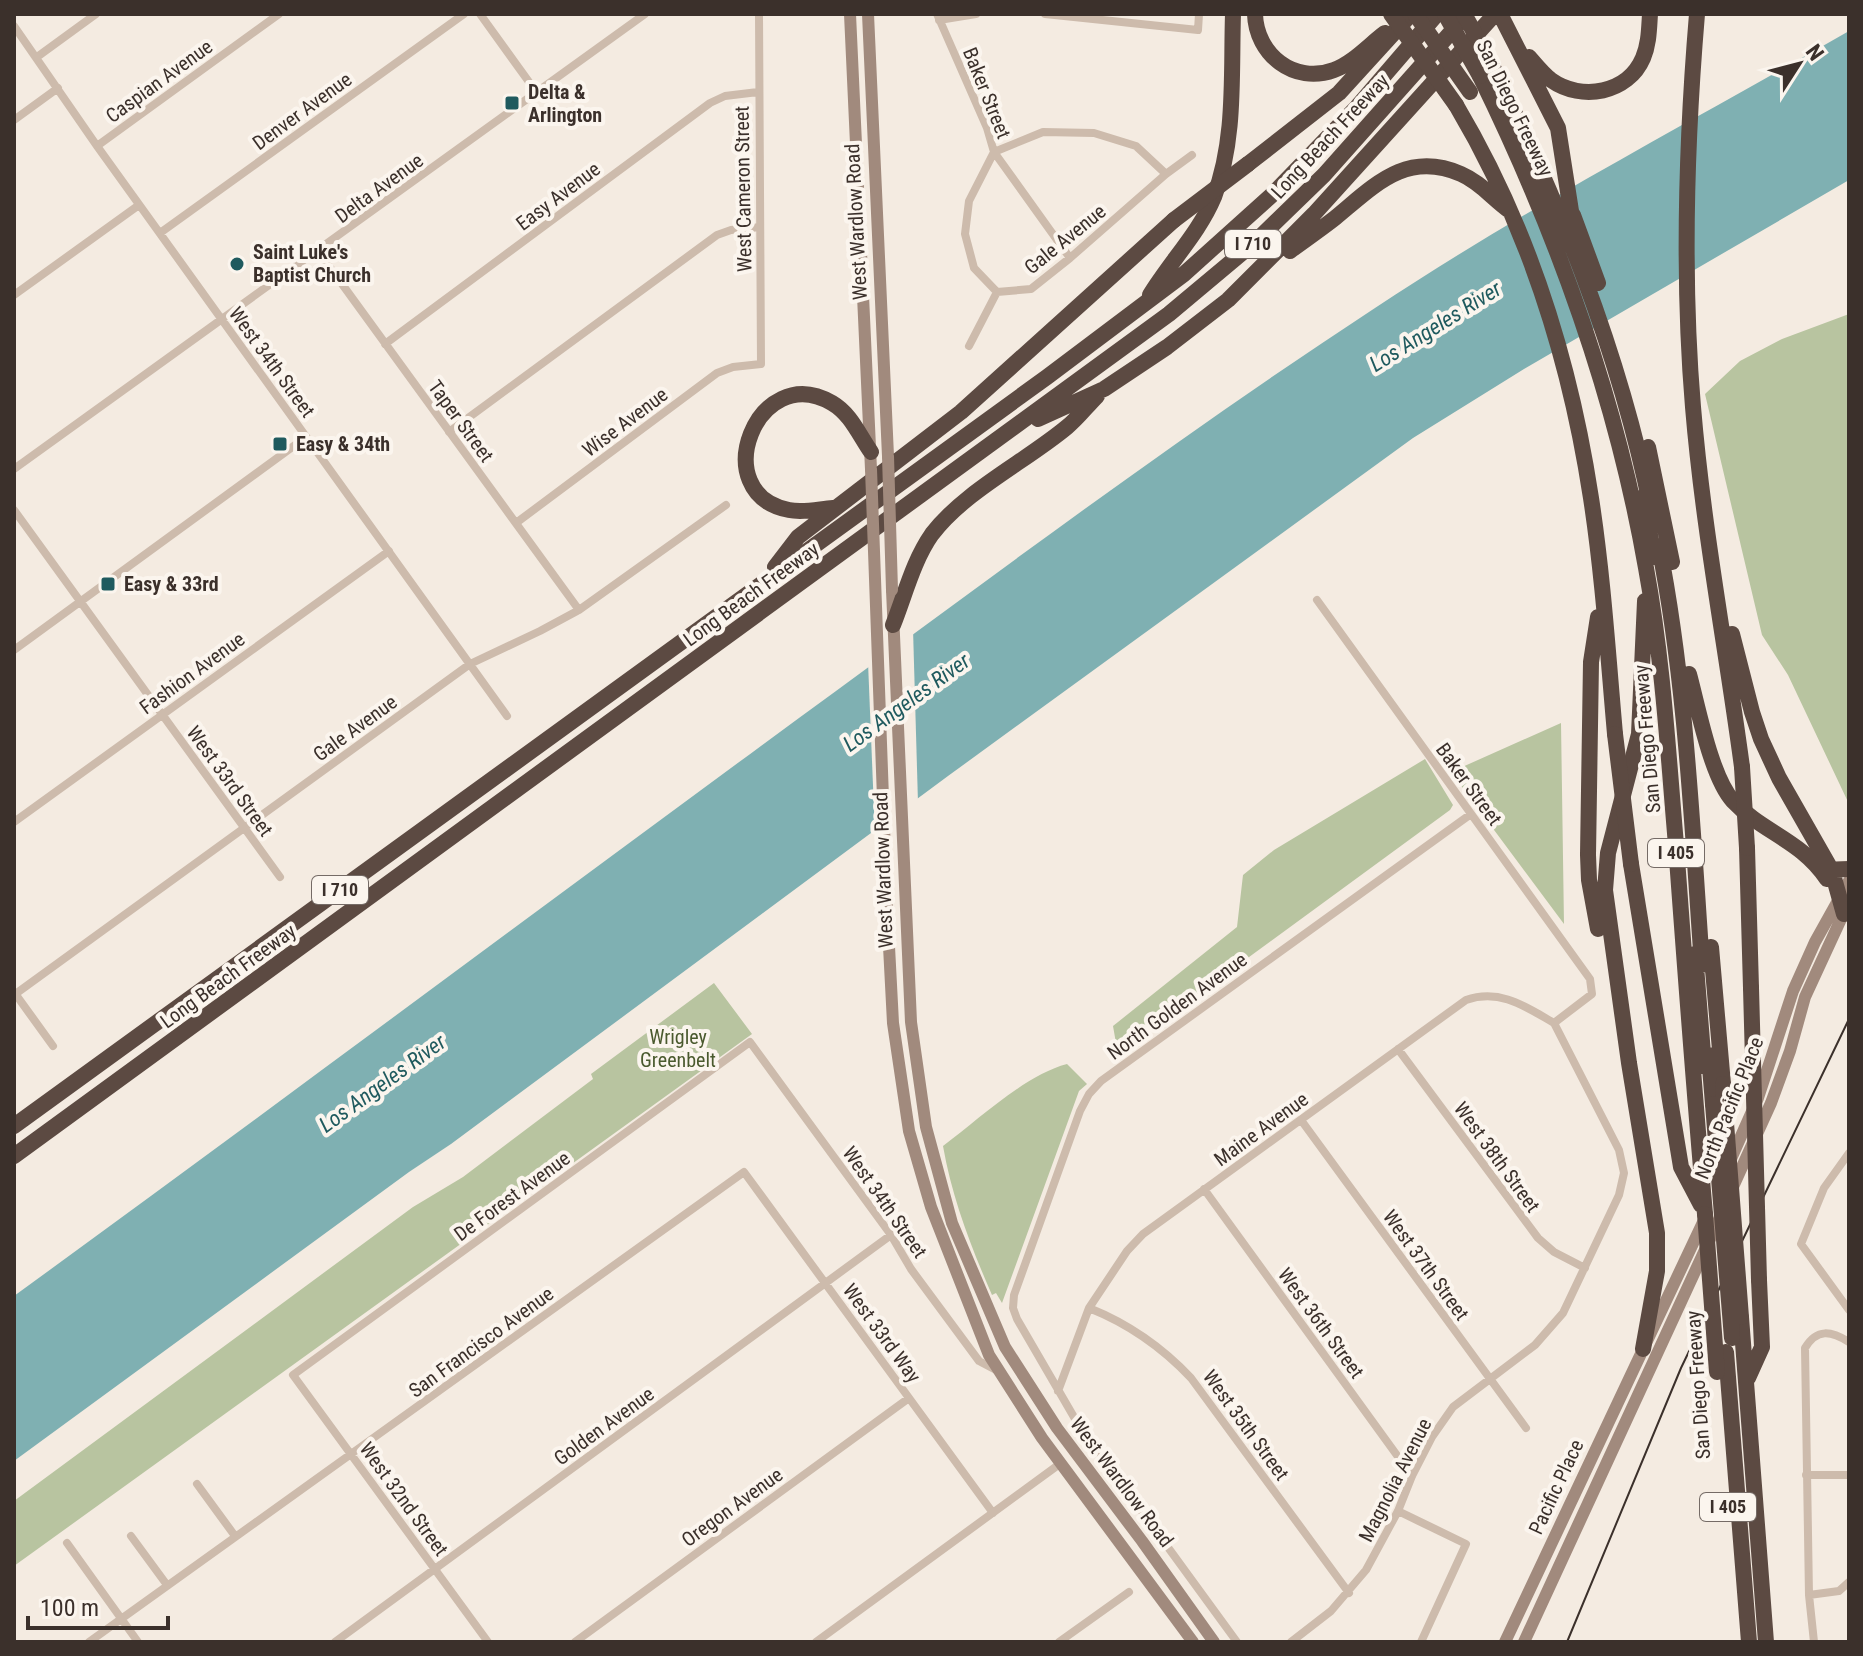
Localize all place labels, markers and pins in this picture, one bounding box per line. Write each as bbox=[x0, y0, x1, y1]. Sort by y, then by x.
place label: Delta & Arlington bbox=[528, 80, 602, 127]
marker: Delta & Arlington bbox=[503, 94, 521, 112]
place label: Saint Luke's Baptist Church bbox=[253, 240, 371, 287]
marker: Saint Luke's Baptist Church bbox=[228, 255, 246, 273]
place label: Easy & 34th bbox=[296, 432, 390, 456]
marker: Easy & 34th bbox=[271, 435, 289, 453]
place label: Easy & 33rd bbox=[124, 572, 219, 596]
marker: Easy & 33rd bbox=[99, 575, 117, 593]

